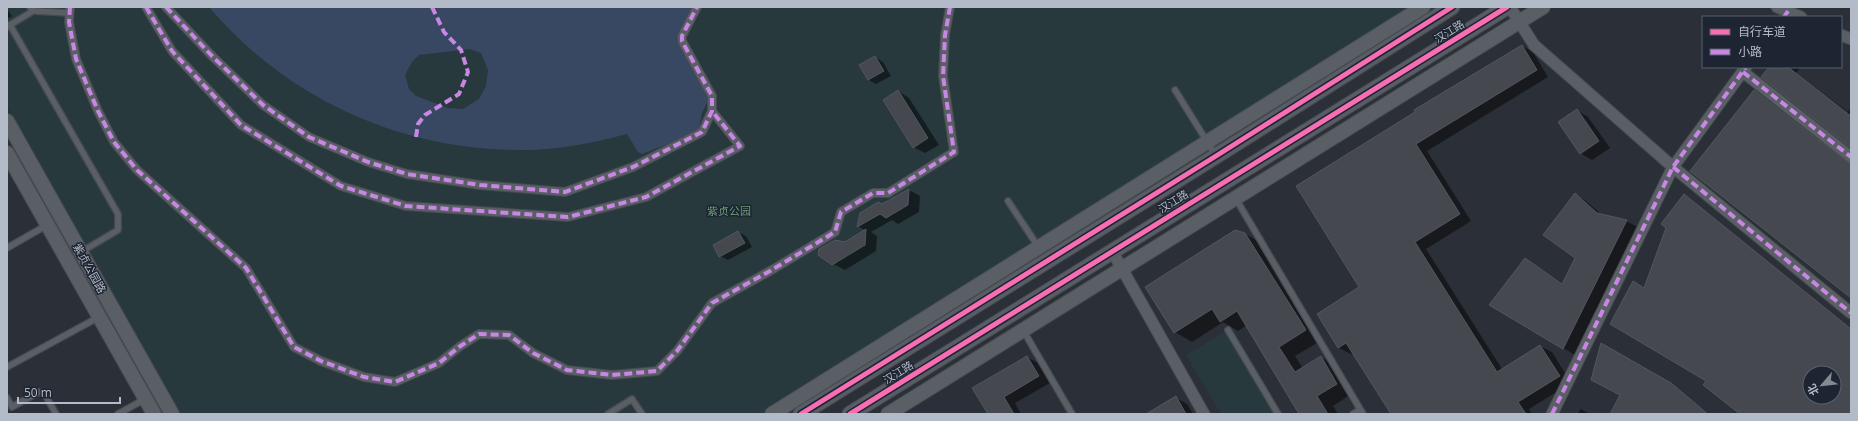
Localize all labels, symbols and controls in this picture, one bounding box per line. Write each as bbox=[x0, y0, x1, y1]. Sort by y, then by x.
street label: 汉江路 bbox=[1431, 16, 1467, 46]
legend bbox=[1702, 16, 1842, 68]
text: 自行车道 bbox=[1738, 23, 1786, 40]
text: 小路 bbox=[1738, 43, 1762, 60]
street label: 汉江路 bbox=[1155, 186, 1191, 216]
park label: 紫贞公园 bbox=[707, 203, 751, 218]
street label: 紫贞公园路 bbox=[70, 240, 110, 296]
street label: 汉江路 bbox=[880, 357, 916, 387]
north arrow bbox=[1802, 365, 1842, 405]
scale bar bbox=[18, 379, 120, 405]
text: 北 bbox=[1804, 382, 1822, 398]
text: 50 m bbox=[24, 384, 52, 401]

